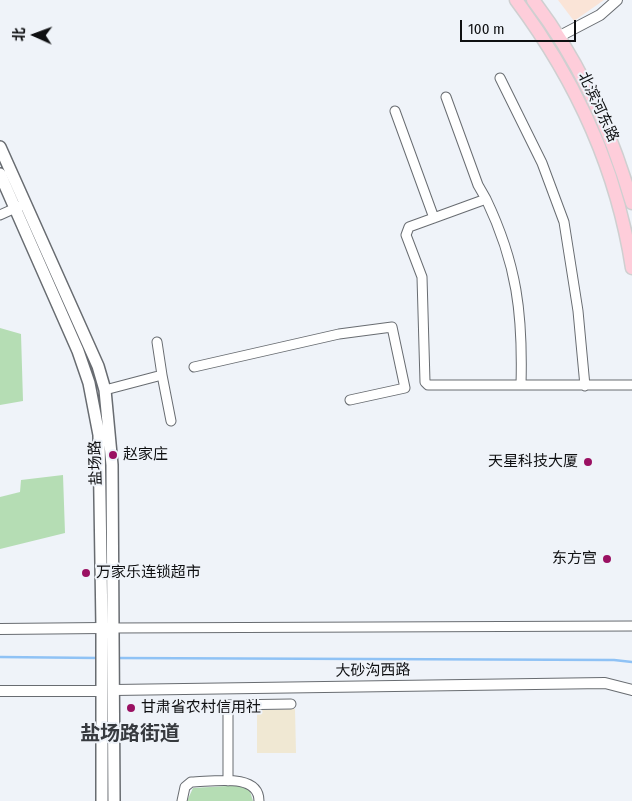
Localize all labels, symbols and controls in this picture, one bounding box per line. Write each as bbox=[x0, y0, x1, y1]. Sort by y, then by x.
north arrow bbox=[10, 10, 60, 60]
scale bar bbox=[462, 10, 578, 42]
text: 100 m bbox=[468, 20, 505, 38]
text: 北 bbox=[11, 27, 28, 42]
street label: 北滨河东路 bbox=[574, 69, 622, 145]
street label: 盐场路 bbox=[86, 440, 106, 486]
place label: 赵家庄 bbox=[123, 446, 168, 464]
marker: 赵家庄 bbox=[107, 449, 119, 461]
place label: 天星科技大厦 bbox=[488, 453, 578, 471]
marker: 天星科技大厦 bbox=[582, 456, 594, 468]
place label: 东方宫 bbox=[552, 550, 597, 568]
marker: 东方宫 bbox=[601, 553, 613, 565]
place label: 万家乐连锁超市 bbox=[96, 564, 201, 582]
marker: 万家乐连锁超市 bbox=[80, 567, 92, 579]
street label: 大砂沟西路 bbox=[335, 661, 411, 681]
place label: 甘肃省农村信用社 bbox=[141, 699, 261, 717]
marker: 甘肃省农村信用社 bbox=[125, 702, 137, 714]
district label: 盐场路街道 bbox=[80, 722, 180, 746]

